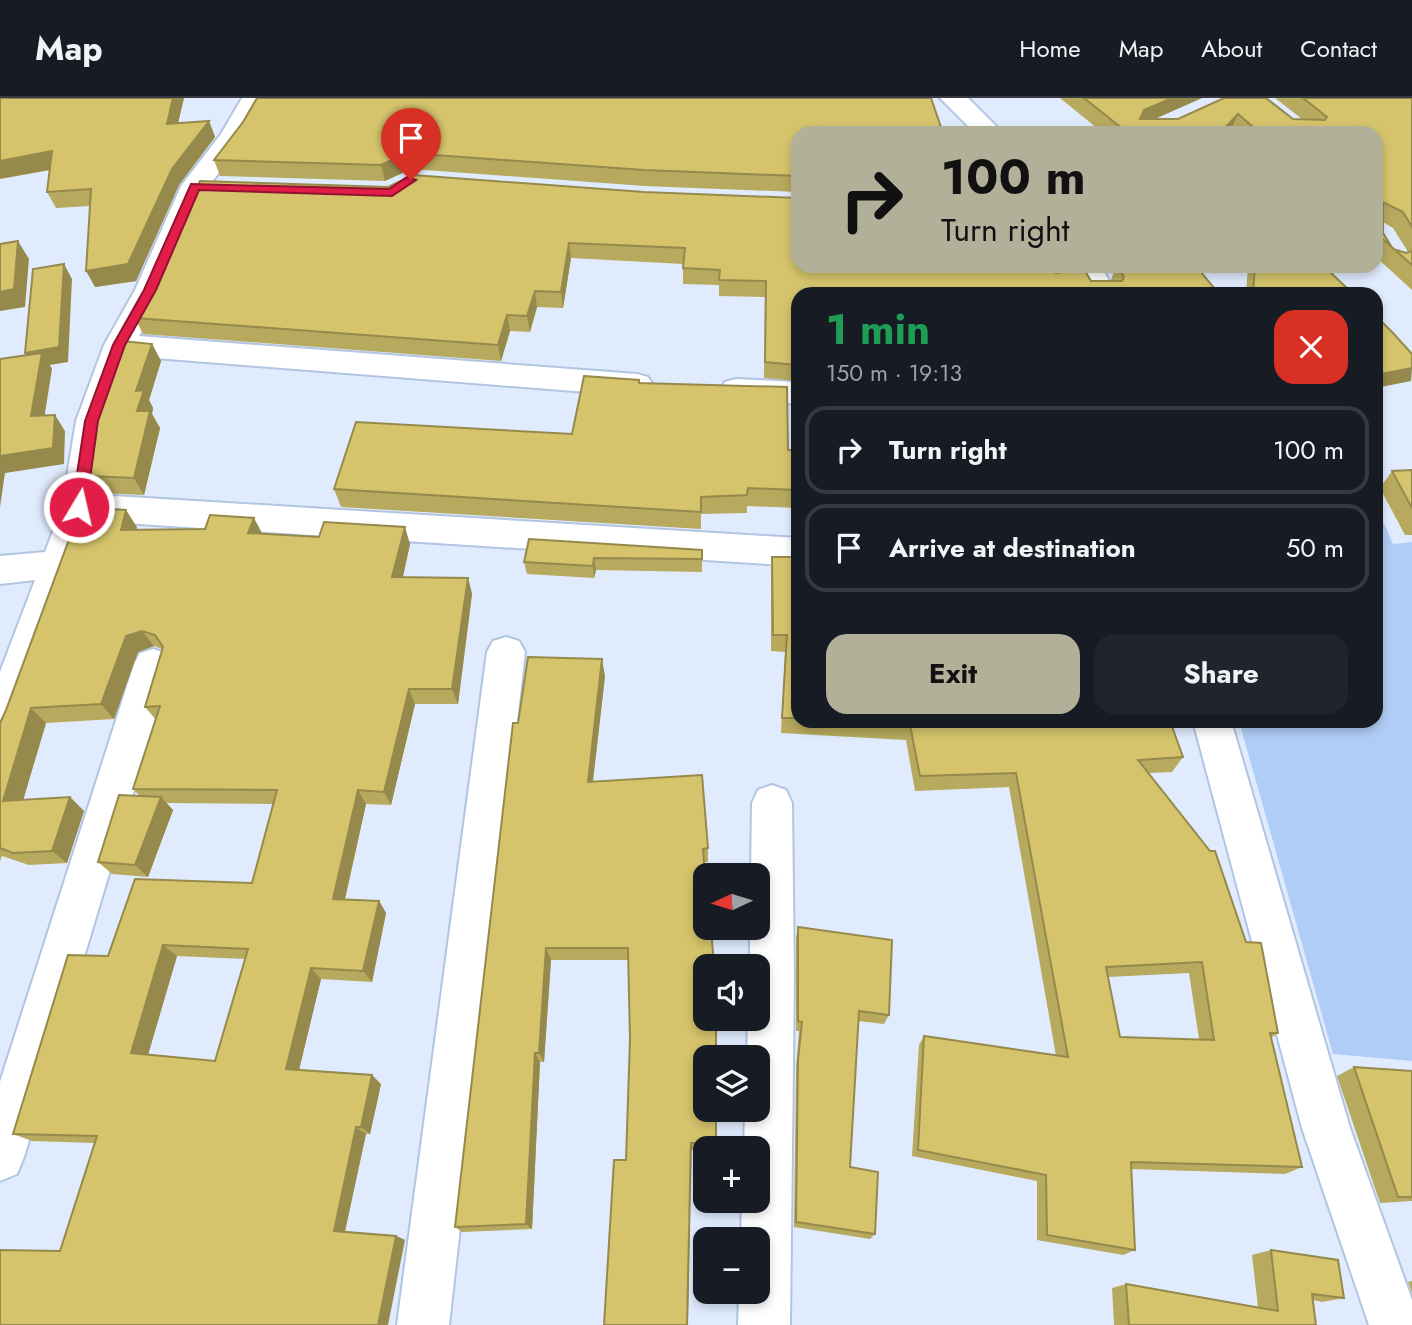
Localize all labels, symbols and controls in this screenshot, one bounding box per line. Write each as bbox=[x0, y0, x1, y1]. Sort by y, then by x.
text: Map bbox=[35, 25, 103, 72]
text: Home bbox=[1019, 31, 1081, 66]
text: Map bbox=[1119, 31, 1163, 66]
text: About bbox=[1201, 31, 1262, 66]
text: Contact bbox=[1300, 31, 1377, 66]
pin bbox=[381, 108, 441, 180]
icon: arrive bbox=[392, 119, 430, 157]
text: 100 m bbox=[941, 142, 1086, 212]
icon: right bbox=[826, 154, 917, 245]
text: Turn right bbox=[941, 207, 1070, 253]
text: 1 min bbox=[826, 299, 930, 360]
button: close bbox=[1274, 310, 1348, 384]
text: 150 m · 19:13 bbox=[826, 356, 962, 390]
icon: right bbox=[830, 431, 868, 469]
text: Turn right bbox=[889, 431, 1007, 469]
text: 100 m bbox=[1273, 431, 1344, 469]
position arrow bbox=[42, 470, 116, 544]
icon: arrive bbox=[830, 529, 868, 567]
text: Arrive at destination bbox=[889, 529, 1136, 567]
text: 50 m bbox=[1286, 529, 1344, 567]
button: Exit bbox=[826, 634, 1080, 714]
button: Share bbox=[1094, 634, 1348, 714]
north arrow bbox=[693, 863, 770, 940]
map controls bbox=[693, 863, 770, 1304]
button: sound bbox=[693, 954, 770, 1031]
button: layers bbox=[693, 1045, 770, 1122]
button: + bbox=[693, 1136, 770, 1213]
button: − bbox=[693, 1227, 770, 1304]

